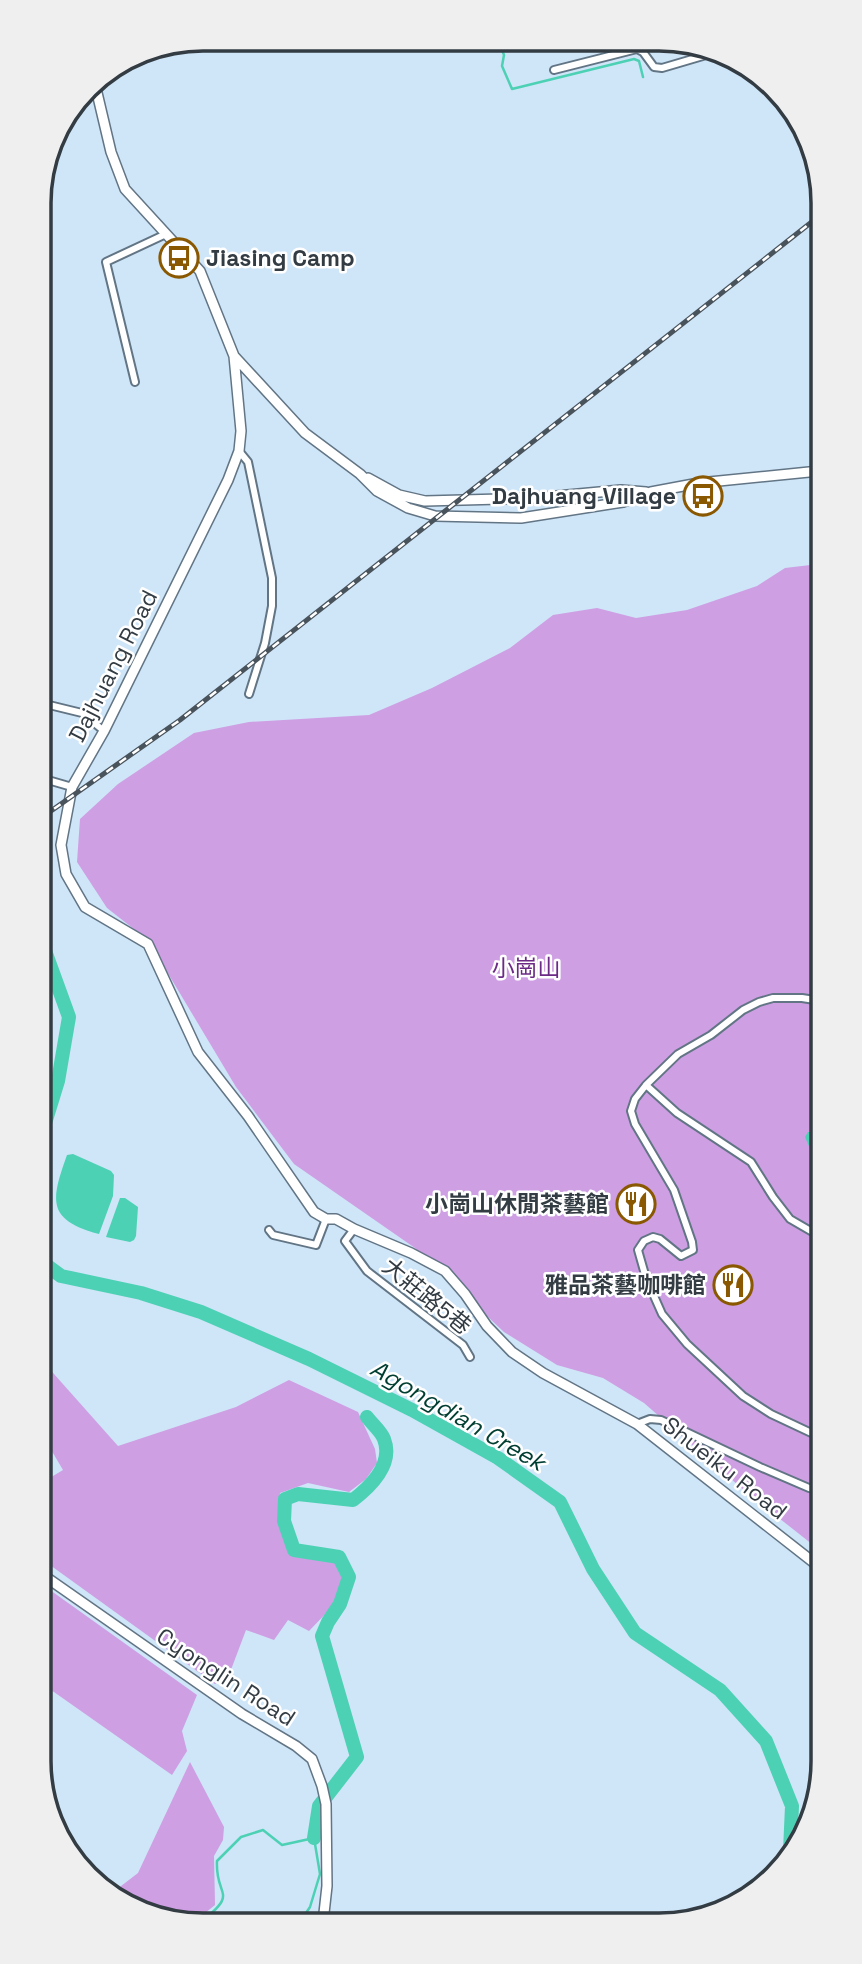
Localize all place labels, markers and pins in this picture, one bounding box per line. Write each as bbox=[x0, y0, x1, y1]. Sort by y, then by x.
bus stop icon: Jiasing Camp bbox=[158, 237, 200, 279]
place label: Jiasing Camp bbox=[206, 243, 355, 273]
bus stop icon: Dajhuang Village bbox=[682, 475, 724, 517]
place label: Dajhuang Village bbox=[492, 481, 676, 511]
restaurant icon: 小崗山休閒茶藝館 bbox=[615, 1183, 657, 1225]
place label: 小崗山休閒茶藝館 bbox=[425, 1189, 609, 1219]
restaurant icon: 雅品茶藝咖啡館 bbox=[712, 1264, 754, 1306]
place label: 雅品茶藝咖啡館 bbox=[545, 1270, 706, 1300]

